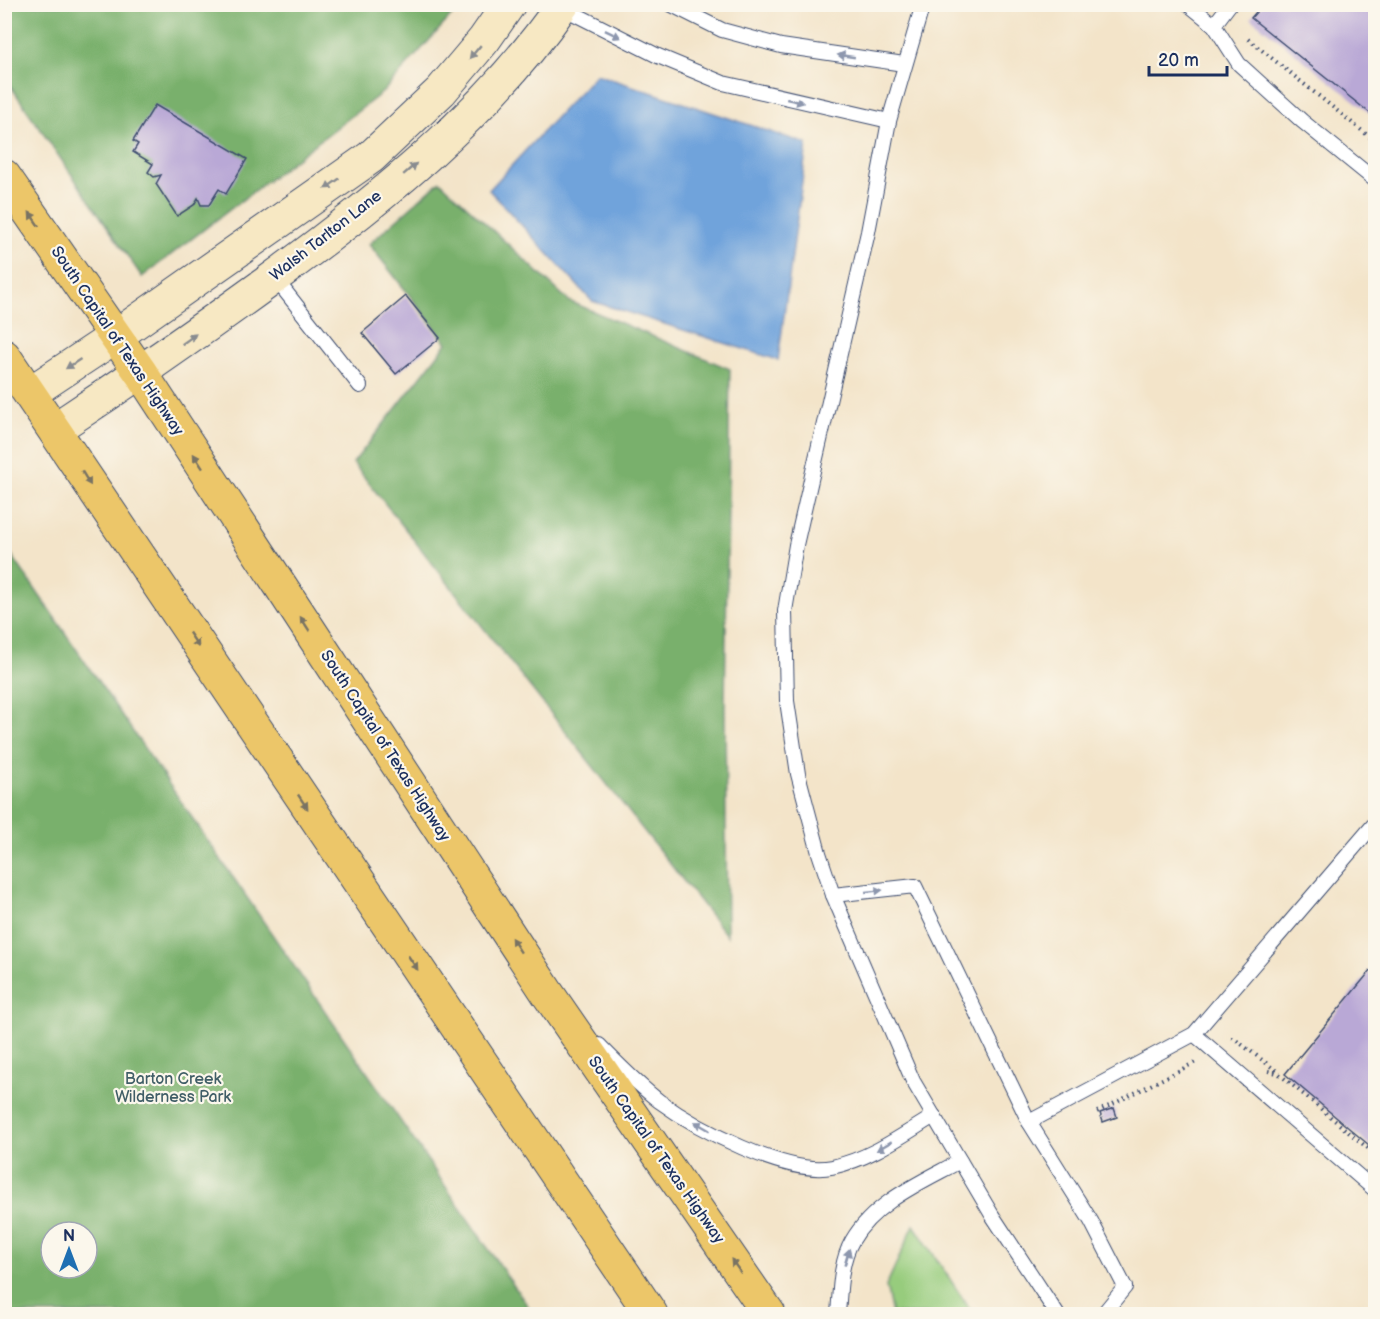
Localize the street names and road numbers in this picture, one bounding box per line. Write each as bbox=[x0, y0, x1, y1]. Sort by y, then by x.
street label: Walsh Tarlton Lane bbox=[266, 186, 386, 285]
street label: South Capital of Texas Highway bbox=[46, 243, 188, 440]
street label: South Capital of Texas Highway bbox=[316, 647, 454, 846]
street label: South Capital of Texas Highway bbox=[584, 1053, 728, 1248]

